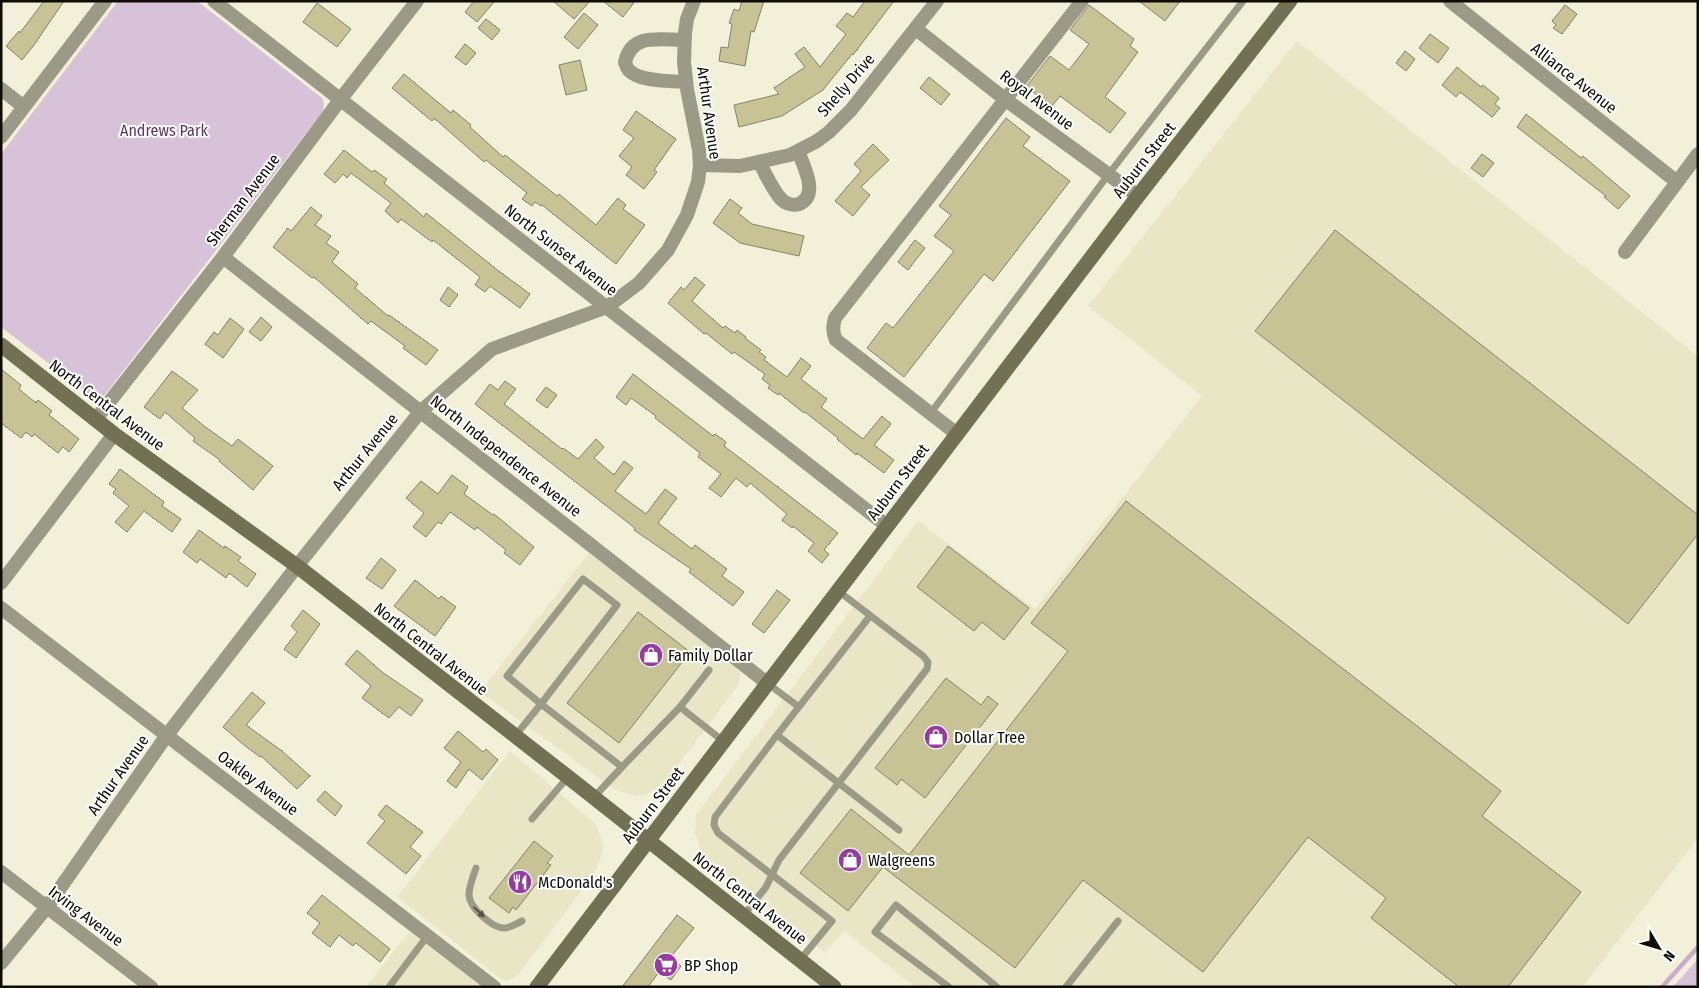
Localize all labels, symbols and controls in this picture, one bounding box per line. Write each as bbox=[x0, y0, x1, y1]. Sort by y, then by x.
street label: Alliance Avenue bbox=[1527, 39, 1621, 117]
street label: Shelly Drive bbox=[813, 50, 879, 120]
street label: Arthur Avenue bbox=[693, 65, 725, 161]
street label: Royal Avenue bbox=[996, 66, 1078, 134]
street label: Auburn Street bbox=[1109, 118, 1180, 202]
park label: Andrews Park bbox=[120, 121, 209, 140]
street label: Sherman Avenue bbox=[202, 150, 284, 250]
street label: North Sunset Avenue bbox=[501, 200, 621, 300]
street label: North Central Avenue bbox=[46, 355, 168, 455]
street label: North Independence Avenue bbox=[427, 391, 585, 521]
street label: Arthur Avenue bbox=[328, 410, 402, 494]
street label: Auburn Street bbox=[863, 439, 933, 524]
street label: North Central Avenue bbox=[370, 599, 492, 699]
shop icon: Family Dollar bbox=[638, 642, 664, 668]
place label: Family Dollar bbox=[668, 646, 753, 665]
shop icon: Dollar Tree bbox=[923, 724, 949, 750]
place label: Dollar Tree bbox=[954, 728, 1025, 747]
street label: Arthur Avenue bbox=[83, 731, 153, 819]
street label: Oakley Avenue bbox=[214, 746, 302, 820]
street label: Auburn Street bbox=[618, 762, 688, 847]
shop icon: Walgreens bbox=[837, 847, 863, 873]
street label: North Central Avenue bbox=[689, 848, 811, 948]
place label: Walgreens bbox=[868, 851, 935, 870]
restaurant icon: McDonald's bbox=[507, 869, 533, 895]
place label: McDonald's bbox=[538, 873, 613, 892]
street label: Irving Avenue bbox=[45, 882, 127, 950]
one-way arrow bbox=[473, 907, 486, 918]
north arrow bbox=[1634, 923, 1684, 973]
text: N bbox=[1660, 947, 1678, 964]
supermarket icon: BP Shop bbox=[653, 952, 679, 978]
place label: BP Shop bbox=[684, 956, 738, 975]

